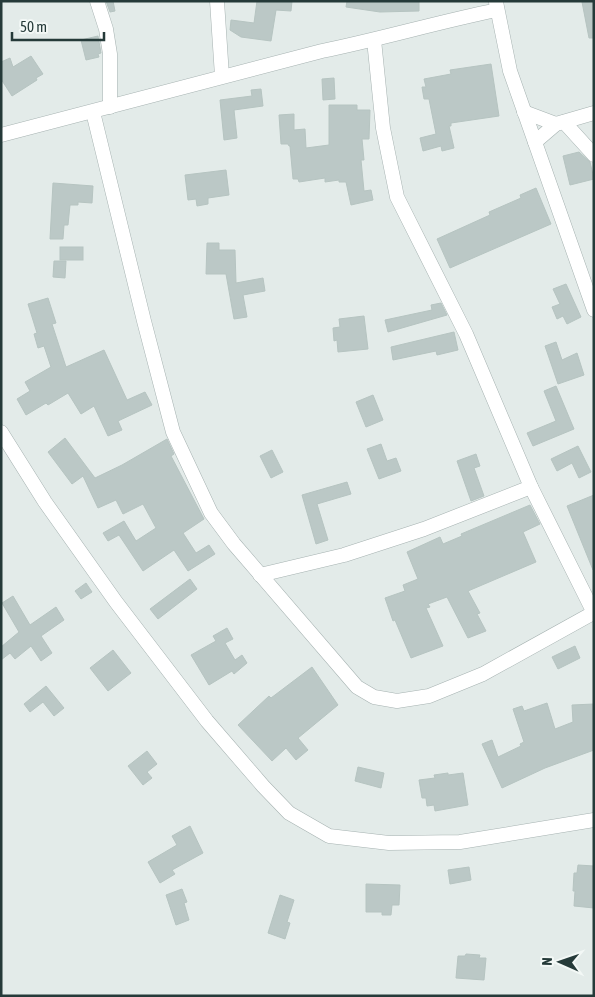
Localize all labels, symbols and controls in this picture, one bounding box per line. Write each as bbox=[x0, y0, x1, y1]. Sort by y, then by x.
scale bar bbox=[12, 10, 105, 42]
text: 50 m bbox=[20, 18, 47, 35]
north arrow bbox=[535, 937, 585, 987]
text: N bbox=[539, 957, 555, 966]

